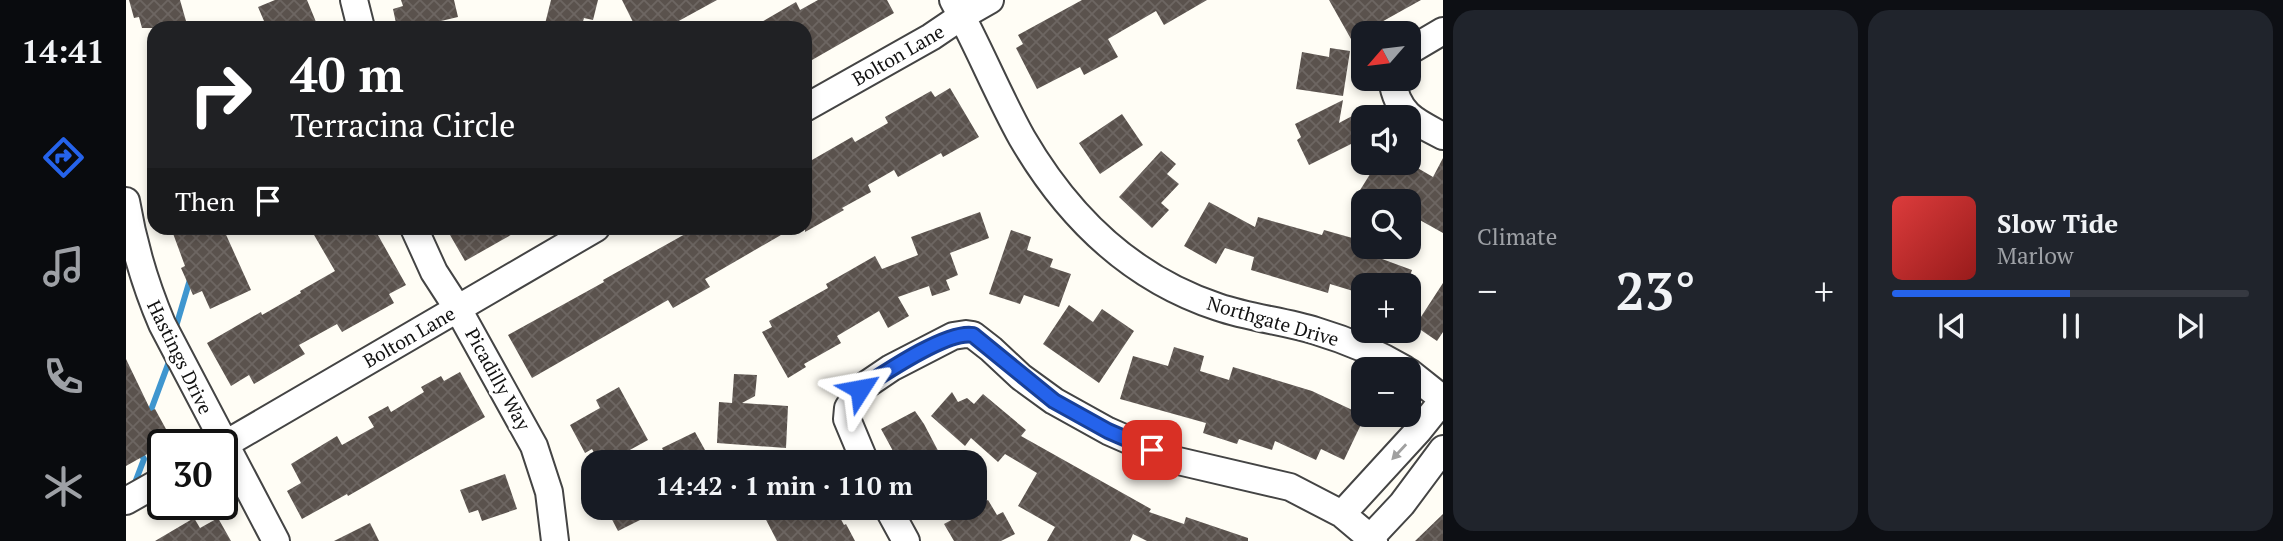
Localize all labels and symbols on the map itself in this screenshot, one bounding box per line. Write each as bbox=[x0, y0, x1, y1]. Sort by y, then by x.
street label: Bolton Lane bbox=[847, 18, 948, 91]
north arrow bbox=[1351, 21, 1421, 91]
street label: Northgate Drive bbox=[1204, 290, 1342, 351]
street label: Hastings Drive bbox=[142, 296, 219, 418]
street label: Bolton Lane bbox=[358, 300, 459, 373]
street label: Picadilly Way bbox=[460, 323, 537, 435]
position arrow bbox=[823, 352, 897, 426]
pin bbox=[1122, 420, 1182, 480]
speed limit sign: 30 bbox=[147, 429, 238, 520]
one-way arrow bbox=[1391, 443, 1407, 461]

